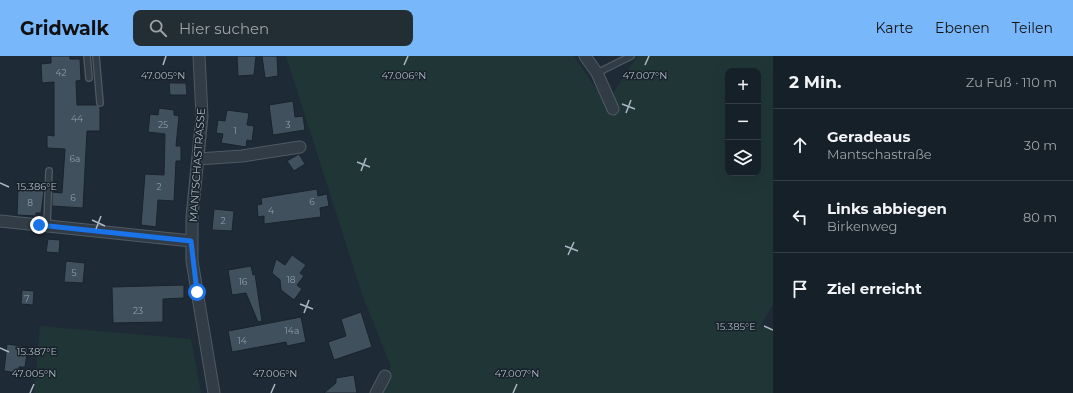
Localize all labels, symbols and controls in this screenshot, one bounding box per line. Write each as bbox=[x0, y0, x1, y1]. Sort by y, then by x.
search box bbox=[133, 10, 413, 46]
text: Gridwalk bbox=[20, 17, 109, 40]
icon: search bbox=[147, 17, 169, 39]
text: Hier suchen bbox=[179, 19, 269, 38]
text: Karte bbox=[875, 19, 913, 37]
text: Ebenen bbox=[935, 19, 990, 37]
text: Teilen bbox=[1012, 19, 1053, 37]
house number: 42 bbox=[55, 67, 67, 78]
map controls bbox=[725, 68, 761, 176]
button: + bbox=[725, 68, 761, 104]
text: 47.005°N bbox=[141, 69, 185, 82]
text: 47.006°N bbox=[382, 69, 426, 82]
text: 47.007°N bbox=[623, 69, 667, 82]
text: 2 Min. bbox=[789, 72, 841, 92]
text: Zu Fuß · 110 m bbox=[966, 74, 1057, 90]
button: − bbox=[725, 104, 761, 140]
street label: MANTSCHASTRASSE bbox=[186, 107, 208, 223]
house number: 44 bbox=[71, 113, 83, 124]
house number: 25 bbox=[158, 119, 168, 130]
house number: 3 bbox=[285, 119, 291, 130]
house number: 1 bbox=[233, 125, 237, 136]
text: Geradeaus bbox=[827, 127, 910, 146]
icon: ahead bbox=[789, 134, 811, 156]
text: 30 m bbox=[1024, 137, 1057, 153]
button: layers bbox=[725, 140, 761, 176]
text: Mantschastraße bbox=[827, 146, 932, 162]
house number: 6a bbox=[70, 153, 80, 164]
text: 15.386°E bbox=[17, 180, 57, 193]
house number: 2 bbox=[156, 181, 162, 192]
house number: 6 bbox=[70, 192, 76, 203]
house number: 6 bbox=[309, 196, 315, 207]
house number: 8 bbox=[27, 197, 33, 208]
text: Links abbiegen bbox=[827, 199, 947, 218]
house number: 4 bbox=[268, 205, 274, 216]
icon: left bbox=[789, 206, 811, 228]
text: 80 m bbox=[1023, 209, 1057, 225]
house number: 2 bbox=[220, 215, 226, 226]
route end bbox=[30, 216, 48, 234]
text: Birkenweg bbox=[827, 218, 897, 234]
house number: 5 bbox=[71, 267, 77, 278]
house number: 18 bbox=[287, 274, 296, 285]
house number: 16 bbox=[239, 276, 248, 287]
icon: arrive bbox=[789, 278, 811, 300]
text: Ziel erreicht bbox=[827, 279, 922, 298]
route start bbox=[188, 283, 206, 301]
house number: 7 bbox=[24, 293, 30, 304]
house number: 23 bbox=[133, 305, 143, 316]
text: 15.385°E bbox=[716, 320, 756, 333]
house number: 14a bbox=[285, 325, 299, 336]
house number: 14 bbox=[237, 335, 247, 346]
text: 15.387°E bbox=[17, 345, 57, 358]
text: 47.005°N bbox=[12, 367, 56, 380]
text: 47.006°N bbox=[253, 367, 297, 380]
text: 47.007°N bbox=[495, 367, 539, 380]

